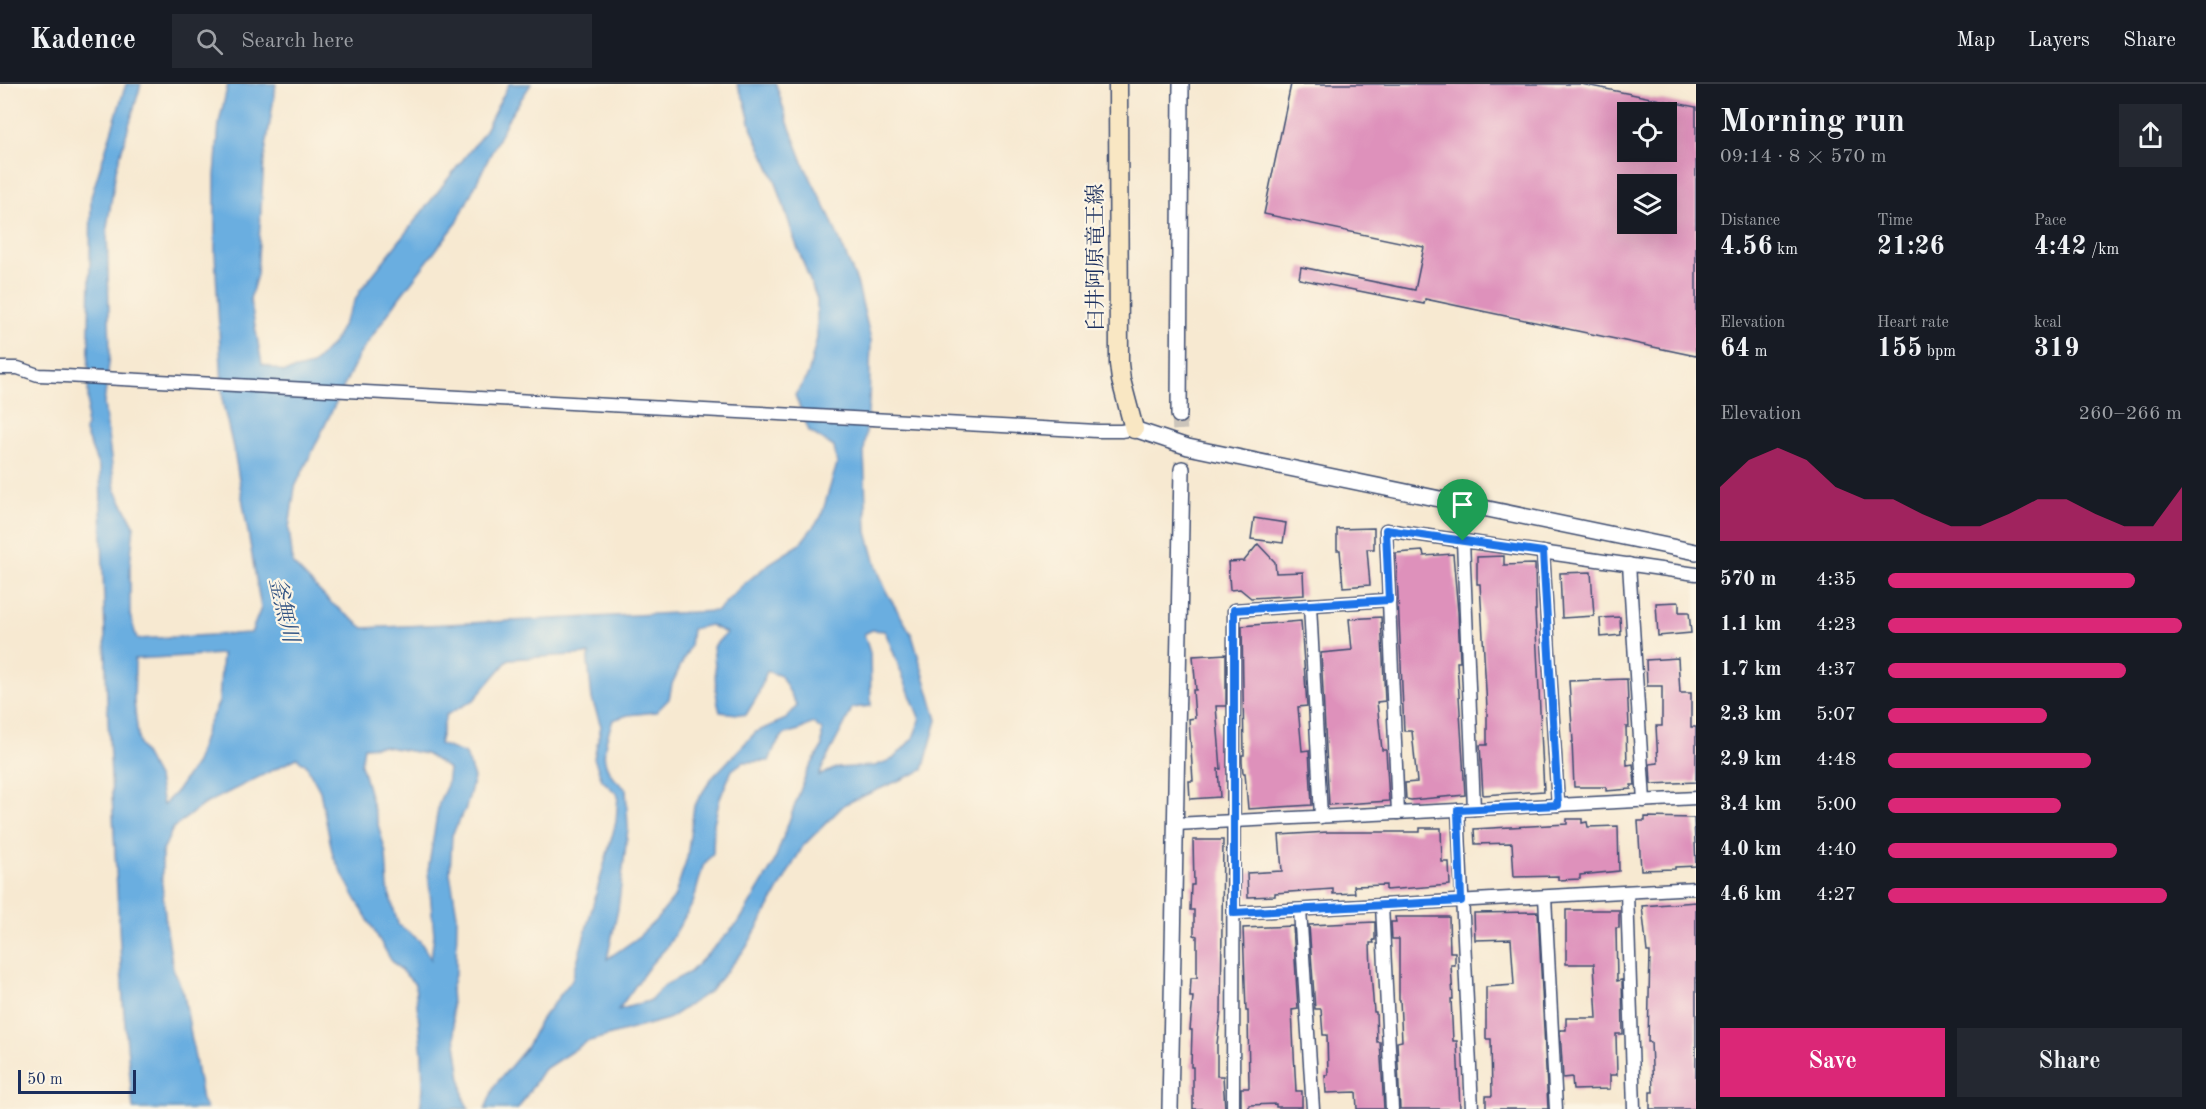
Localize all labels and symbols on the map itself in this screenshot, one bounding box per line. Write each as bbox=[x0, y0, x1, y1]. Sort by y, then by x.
street label: 臼井阿原竜王線 bbox=[1084, 184, 1107, 331]
pin bbox=[1437, 479, 1488, 541]
water label: 釜無川 bbox=[265, 575, 304, 647]
scale bar bbox=[18, 1067, 136, 1094]

